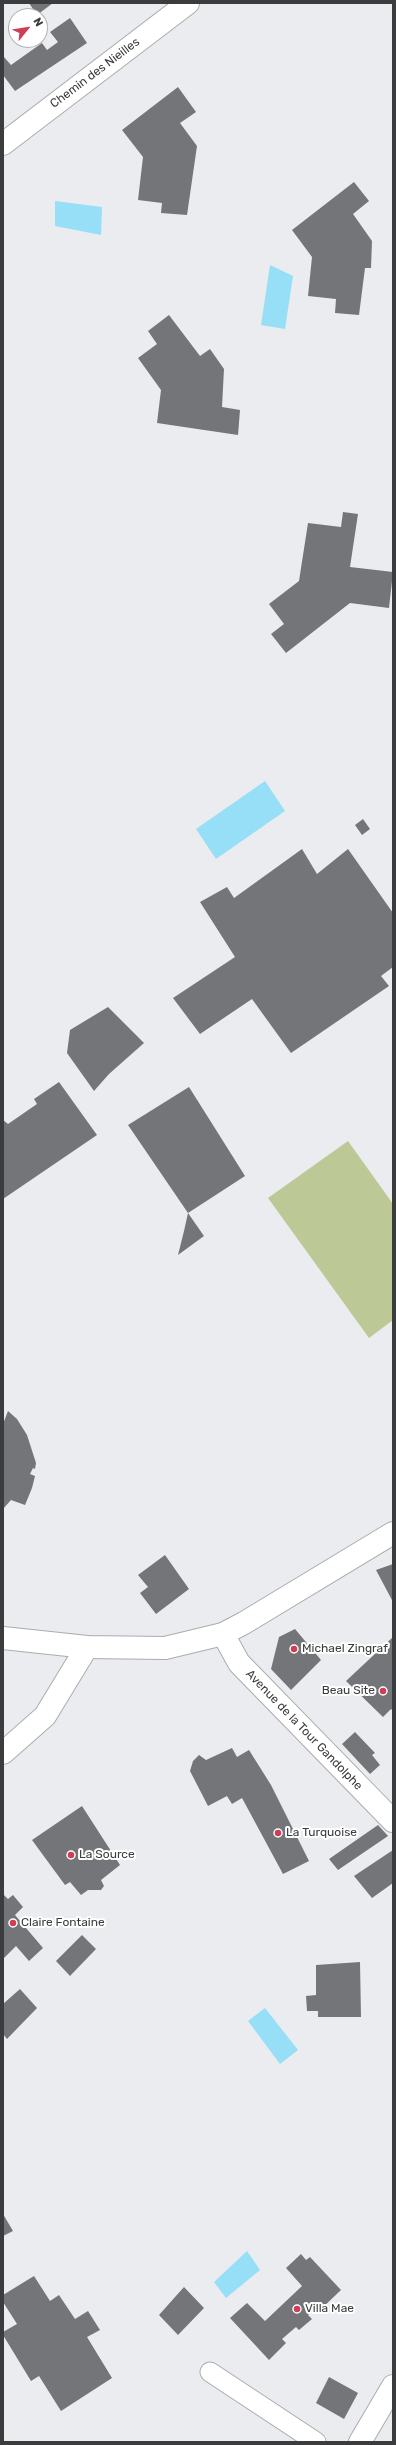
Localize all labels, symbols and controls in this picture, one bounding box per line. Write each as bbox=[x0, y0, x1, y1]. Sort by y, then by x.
north arrow bbox=[8, 8, 48, 48]
text: N bbox=[30, 16, 46, 29]
street label: Chemin des Nieilles bbox=[47, 35, 143, 111]
place label: Michael Zingraf bbox=[302, 1642, 388, 1656]
marker: Michael Zingraf bbox=[289, 1644, 299, 1654]
street label: Avenue de la Tour Gandolphe bbox=[243, 1667, 365, 1793]
place label: Beau Site bbox=[322, 1684, 375, 1698]
marker: Beau Site bbox=[378, 1686, 388, 1696]
place label: La Turquoise bbox=[286, 1826, 357, 1840]
marker: La Turquoise bbox=[273, 1828, 283, 1838]
place label: La Source bbox=[79, 1848, 135, 1862]
marker: La Source bbox=[66, 1850, 76, 1860]
place label: Claire Fontaine bbox=[21, 1916, 105, 1930]
marker: Claire Fontaine bbox=[8, 1918, 18, 1928]
place label: Villa Mae bbox=[305, 2302, 354, 2316]
marker: Villa Mae bbox=[292, 2304, 302, 2314]

